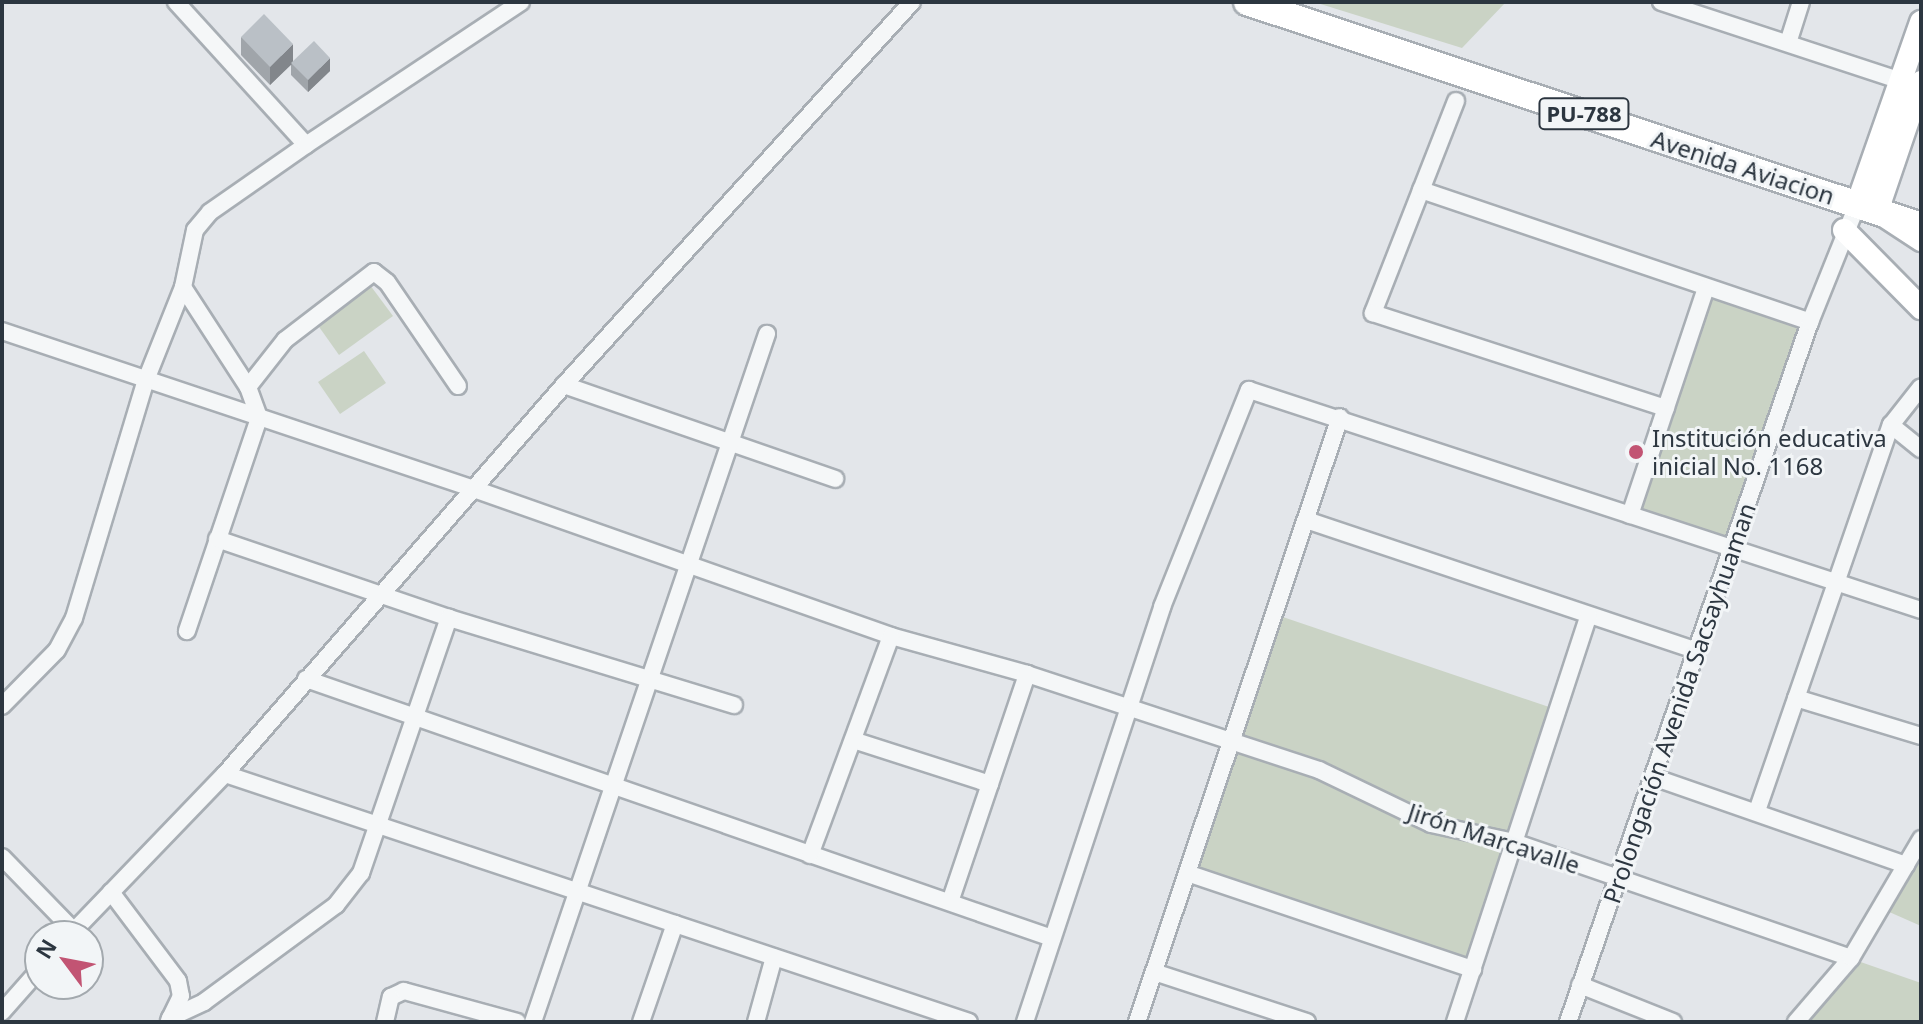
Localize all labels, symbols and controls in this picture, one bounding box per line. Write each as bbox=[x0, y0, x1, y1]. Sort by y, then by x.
road number: PU-788 bbox=[1538, 96, 1630, 132]
street label: Avenida Aviacion bbox=[1648, 124, 1838, 210]
place label: Institución educativa inicial No. 1168 bbox=[1652, 424, 1887, 480]
marker: Institución educativa inicial No. 1168 bbox=[1627, 443, 1645, 461]
street label: Prolongación Avenida Sacsayhuaman bbox=[1597, 499, 1761, 907]
street label: Jirón Marcavalle bbox=[1404, 797, 1584, 879]
north arrow bbox=[24, 920, 104, 1000]
text: N bbox=[28, 933, 63, 964]

